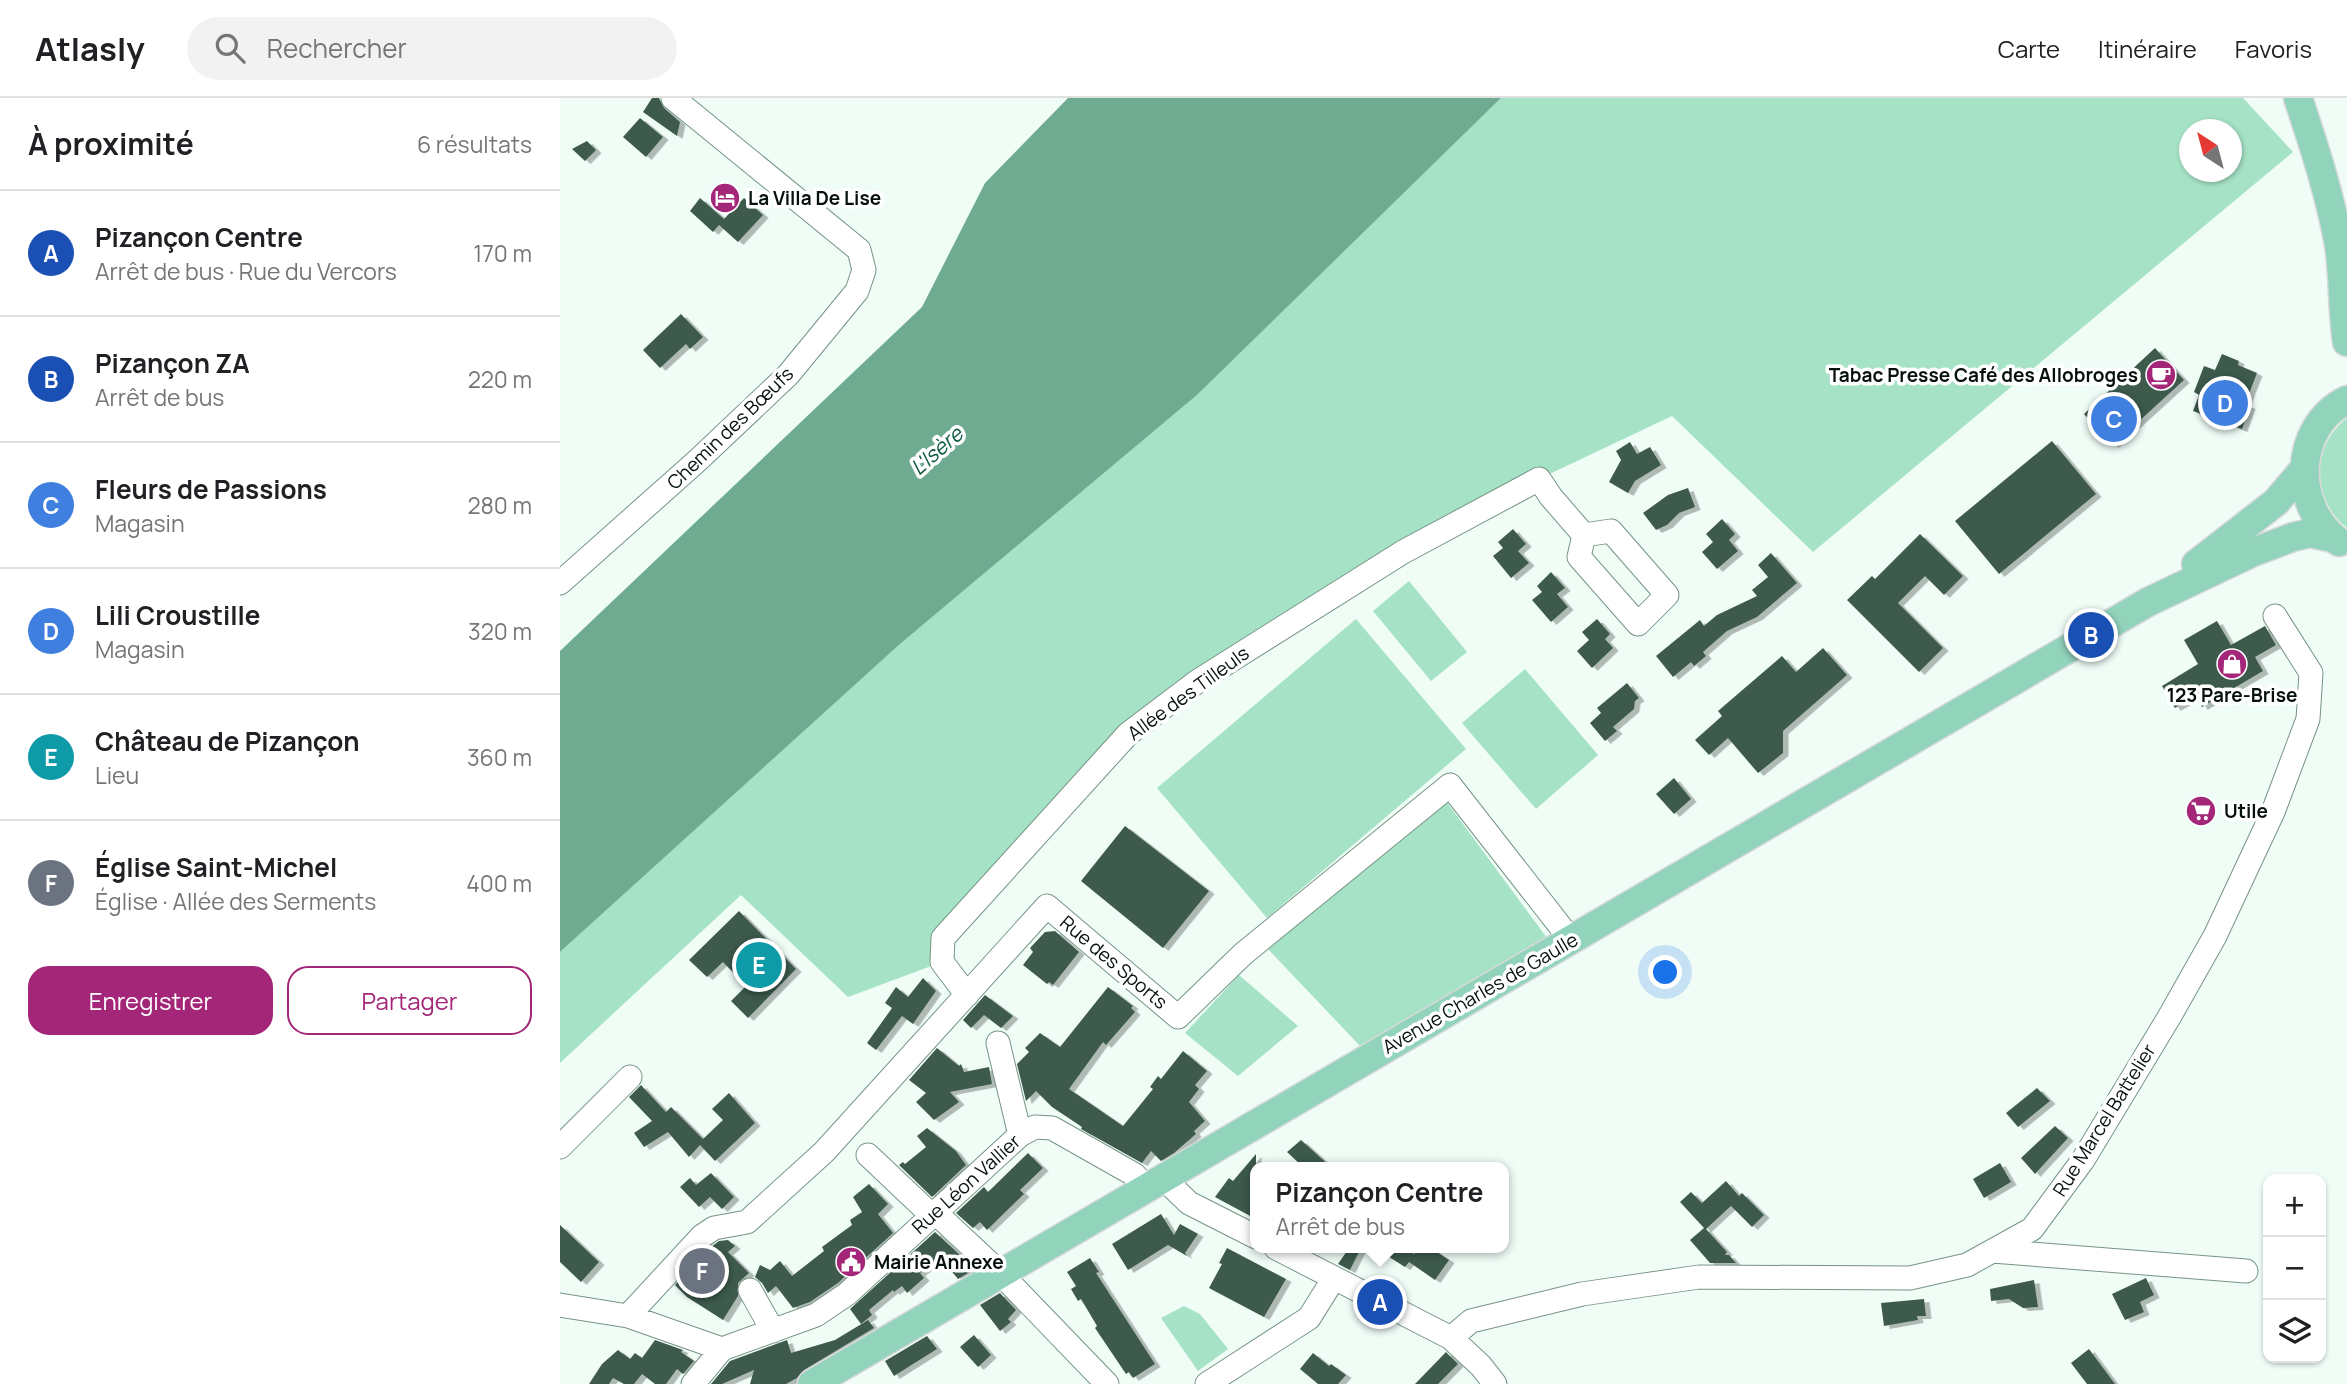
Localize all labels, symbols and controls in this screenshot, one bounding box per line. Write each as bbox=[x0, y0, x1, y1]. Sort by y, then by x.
search box bbox=[187, 17, 677, 80]
text: Atlasly bbox=[35, 26, 145, 71]
icon: search bbox=[211, 29, 249, 67]
text: Rechercher bbox=[267, 30, 407, 66]
text: Carte bbox=[1998, 32, 2060, 65]
text: Itinéraire bbox=[2098, 32, 2197, 65]
text: Favoris bbox=[2235, 32, 2312, 65]
north arrow bbox=[2179, 119, 2242, 182]
text: À proximité bbox=[28, 123, 194, 164]
text: 6 résultats bbox=[417, 128, 532, 160]
hotel icon: La Villa De Lise bbox=[708, 181, 742, 215]
place label: La Villa De Lise bbox=[748, 185, 881, 211]
text: Pizançon Centre bbox=[95, 219, 303, 255]
text: A bbox=[43, 237, 59, 269]
text: 170 m bbox=[473, 237, 532, 269]
text: Arrêt de bus · Rue du Vercors bbox=[95, 255, 397, 287]
text: Pizançon ZA bbox=[95, 345, 250, 381]
cafe icon: Tabac Presse Café des Allobroges bbox=[2144, 358, 2178, 392]
street label: Chemin des Bœufs bbox=[661, 361, 799, 495]
place label: Tabac Presse Café des Allobroges bbox=[1829, 362, 2138, 388]
text: B bbox=[44, 363, 58, 395]
text: 220 m bbox=[468, 363, 532, 395]
pin: D bbox=[2202, 377, 2248, 429]
text: Arrêt de bus bbox=[95, 381, 224, 413]
pin: C bbox=[2091, 393, 2137, 445]
water label: L'Isère bbox=[904, 419, 970, 481]
text: Fleurs de Passions bbox=[95, 471, 327, 507]
text: C bbox=[43, 489, 60, 521]
text: 280 m bbox=[467, 489, 532, 521]
text: Magasin bbox=[95, 507, 185, 539]
text: Lili Croustille bbox=[95, 597, 260, 633]
pin: B bbox=[2068, 609, 2114, 661]
text: D bbox=[43, 615, 59, 647]
text: 320 m bbox=[468, 615, 532, 647]
text: Magasin bbox=[95, 633, 185, 665]
street label: Allée des Tilleuls bbox=[1122, 640, 1254, 746]
shop icon: 123 Pare-Brise bbox=[2215, 647, 2249, 681]
place label: 123 Pare-Brise bbox=[2167, 682, 2297, 708]
text: Château de Pizançon bbox=[95, 723, 360, 759]
text: E bbox=[44, 741, 58, 773]
text: 360 m bbox=[467, 741, 532, 773]
text: Lieu bbox=[95, 759, 139, 791]
supermarket icon: Utile bbox=[2184, 794, 2218, 828]
place label: Utile bbox=[2224, 798, 2268, 824]
text: Église Saint-Michel bbox=[95, 849, 337, 885]
text: F bbox=[45, 867, 57, 899]
text: 400 m bbox=[466, 867, 532, 899]
text: Église · Allée des Serments bbox=[95, 885, 376, 917]
street label: Rue des Sports bbox=[1055, 909, 1173, 1015]
street label: Avenue Charles de Gaulle bbox=[1377, 926, 1583, 1060]
pin: E bbox=[736, 939, 782, 991]
your location bbox=[1648, 955, 1682, 989]
button: Enregistrer bbox=[28, 966, 273, 1035]
button: Partager bbox=[287, 966, 532, 1035]
street label: Rue Marcel Battelier bbox=[2047, 1039, 2162, 1201]
street label: Rue Léon Vallier bbox=[906, 1128, 1026, 1240]
popup bbox=[1250, 1162, 1509, 1253]
text: Pizançon Centre bbox=[1276, 1174, 1483, 1210]
map controls bbox=[2263, 1174, 2326, 1363]
button: + bbox=[2263, 1174, 2326, 1237]
text: Arrêt de bus bbox=[1276, 1210, 1405, 1242]
button: − bbox=[2263, 1237, 2326, 1300]
pin: F bbox=[679, 1245, 725, 1297]
public building icon: Mairie Annexe bbox=[834, 1245, 868, 1279]
place label: Mairie Annexe bbox=[874, 1249, 1004, 1275]
pin: A bbox=[1357, 1276, 1403, 1328]
button: layers bbox=[2263, 1300, 2326, 1363]

